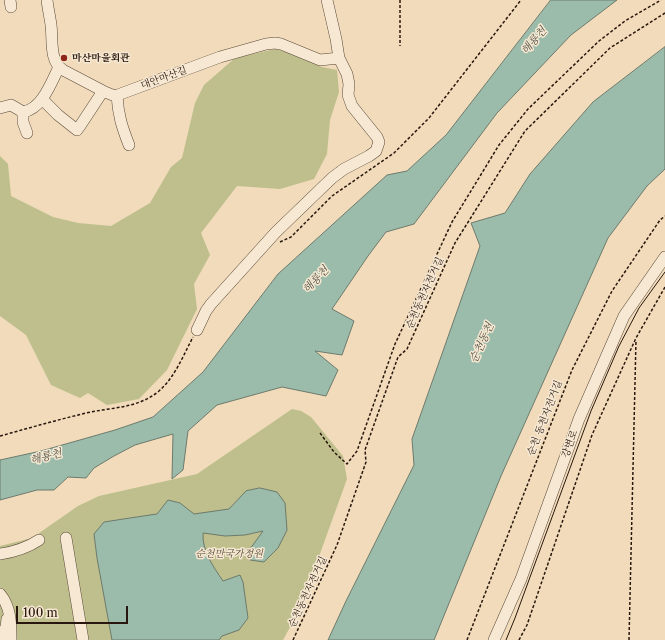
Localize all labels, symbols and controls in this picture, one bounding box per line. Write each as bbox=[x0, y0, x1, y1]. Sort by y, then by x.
water label: 해룡천 bbox=[519, 25, 549, 57]
place label: 마산마을회관 bbox=[72, 52, 130, 64]
marker: 마산마을회관 bbox=[59, 53, 69, 63]
street label: 대안마산길 bbox=[139, 64, 189, 92]
street label: 순천동천자전거길 bbox=[404, 255, 446, 331]
water label: 해룡천 bbox=[300, 264, 332, 296]
water label: 순천동천 bbox=[467, 321, 497, 365]
street label: 순천 동천자전거길 bbox=[525, 379, 565, 457]
street label: 강변로 bbox=[559, 428, 581, 460]
water label: 해룡천 bbox=[29, 447, 63, 467]
park label: 순천만국가정원 bbox=[195, 548, 263, 560]
street label: 순천동천자전거길 bbox=[286, 554, 330, 630]
scale bar bbox=[18, 598, 130, 624]
text: 100 m bbox=[23, 605, 58, 620]

